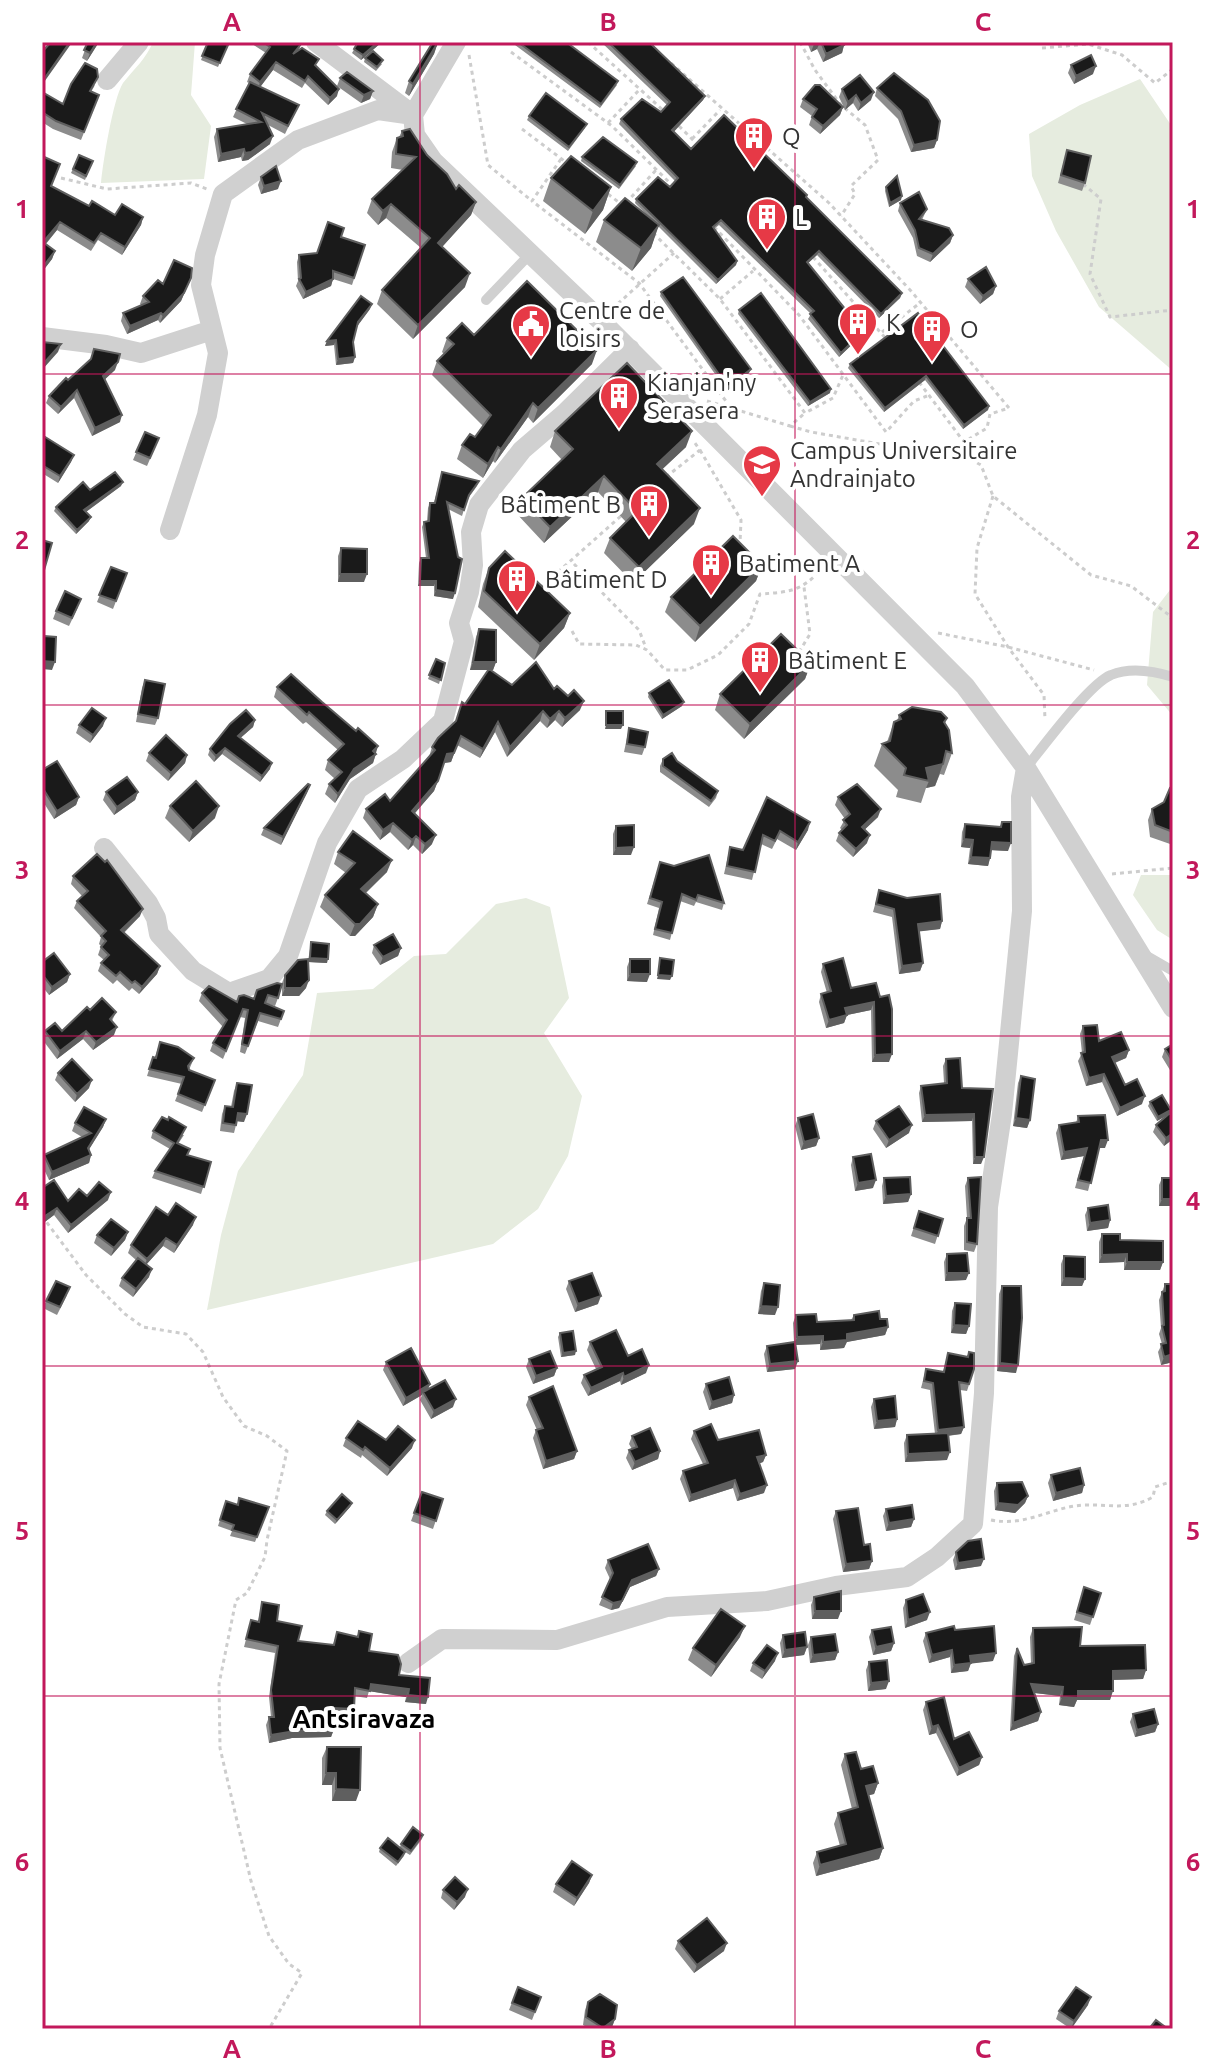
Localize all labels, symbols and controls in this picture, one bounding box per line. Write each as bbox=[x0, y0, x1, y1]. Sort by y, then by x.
text: A bbox=[223, 7, 242, 36]
text: B bbox=[599, 7, 617, 36]
text: C bbox=[975, 7, 992, 36]
building icon: Q bbox=[733, 115, 775, 170]
place label: Q bbox=[782, 123, 801, 150]
text: 1 bbox=[15, 194, 29, 223]
text: 1 bbox=[1186, 194, 1200, 223]
building icon: L bbox=[746, 196, 788, 251]
place label: L bbox=[795, 204, 807, 231]
place label: Centre de loisirs bbox=[559, 297, 665, 352]
building icon: K bbox=[837, 301, 879, 356]
public building icon: Centre de loisirs bbox=[510, 303, 552, 358]
building icon: O bbox=[911, 308, 953, 363]
place label: K bbox=[886, 309, 901, 336]
place label: O bbox=[960, 316, 979, 343]
place label: Kianjan'ny Serasera bbox=[647, 369, 757, 424]
building icon: Kianjan'ny Serasera bbox=[598, 375, 640, 430]
place label: Campus Universitaire Andrainjato bbox=[790, 437, 1017, 492]
school or university icon: Campus Universitaire Andrainjato bbox=[741, 443, 783, 498]
building icon: Bâtiment B bbox=[628, 483, 670, 538]
place label: Bâtiment B bbox=[500, 491, 621, 518]
text: 2 bbox=[15, 525, 29, 554]
text: 2 bbox=[1186, 525, 1200, 554]
building icon: Batiment A bbox=[690, 542, 732, 597]
place label: Batiment A bbox=[739, 550, 860, 577]
building icon: Bâtiment D bbox=[496, 558, 538, 613]
place label: Bâtiment D bbox=[545, 566, 667, 593]
building icon: Bâtiment E bbox=[739, 639, 781, 694]
place label: Bâtiment E bbox=[788, 647, 907, 674]
text: 3 bbox=[15, 855, 29, 884]
text: 3 bbox=[1186, 855, 1200, 884]
text: 4 bbox=[15, 1186, 29, 1215]
text: 4 bbox=[1186, 1186, 1200, 1215]
text: 5 bbox=[15, 1516, 29, 1545]
text: 5 bbox=[1186, 1516, 1200, 1545]
district label: Antsiravaza bbox=[293, 1704, 435, 1733]
text: 6 bbox=[15, 1847, 29, 1876]
text: 6 bbox=[1186, 1847, 1200, 1876]
text: A bbox=[223, 2034, 242, 2063]
text: B bbox=[599, 2034, 617, 2063]
text: C bbox=[975, 2034, 992, 2063]

